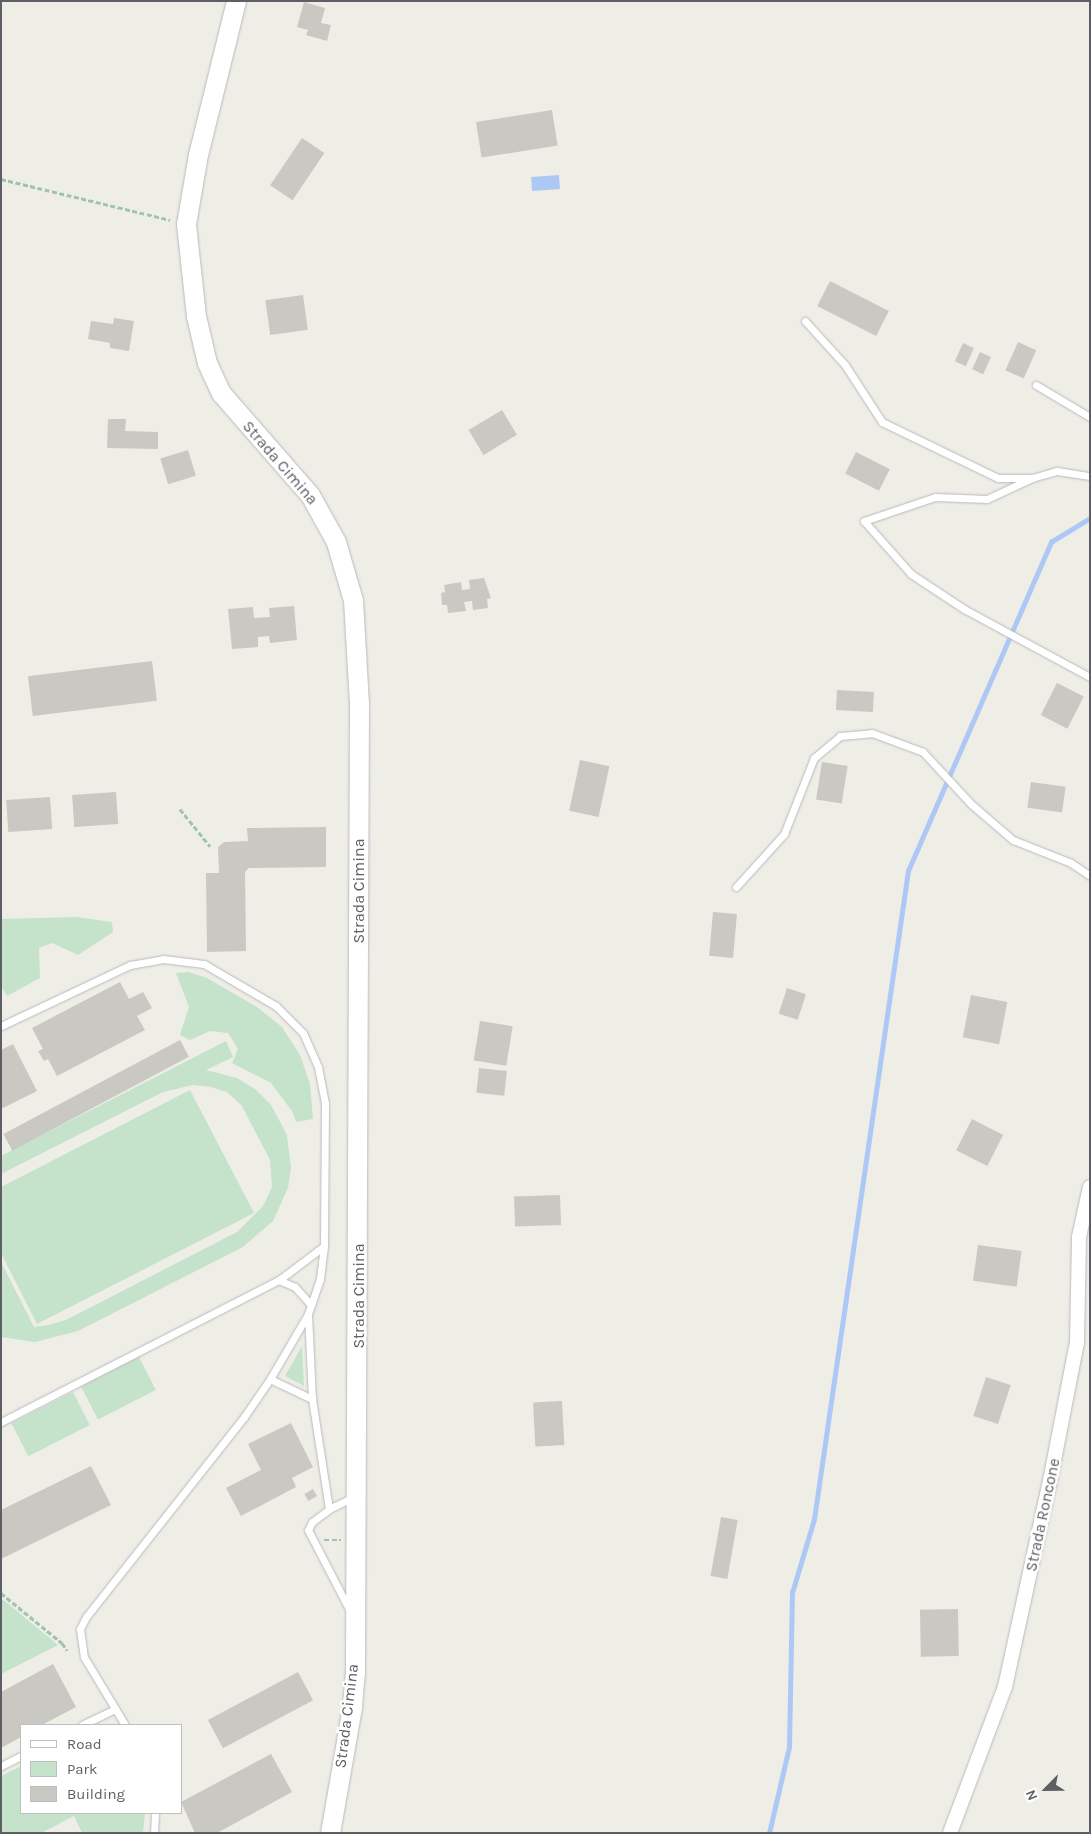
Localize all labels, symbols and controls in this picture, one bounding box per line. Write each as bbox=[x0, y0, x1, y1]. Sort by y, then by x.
street label: Strada Cimina bbox=[238, 417, 322, 509]
street label: Strada Cimina bbox=[349, 838, 369, 944]
street label: Strada Cimina bbox=[349, 1243, 369, 1349]
street label: Strada Roncone bbox=[1022, 1457, 1064, 1573]
street label: Strada Cimina bbox=[331, 1663, 363, 1769]
legend bbox=[20, 1724, 182, 1814]
text: Road bbox=[67, 1735, 102, 1753]
text: Park bbox=[67, 1760, 97, 1778]
north arrow bbox=[1021, 1764, 1071, 1814]
text: Building bbox=[67, 1785, 125, 1803]
text: N bbox=[1022, 1787, 1042, 1803]

